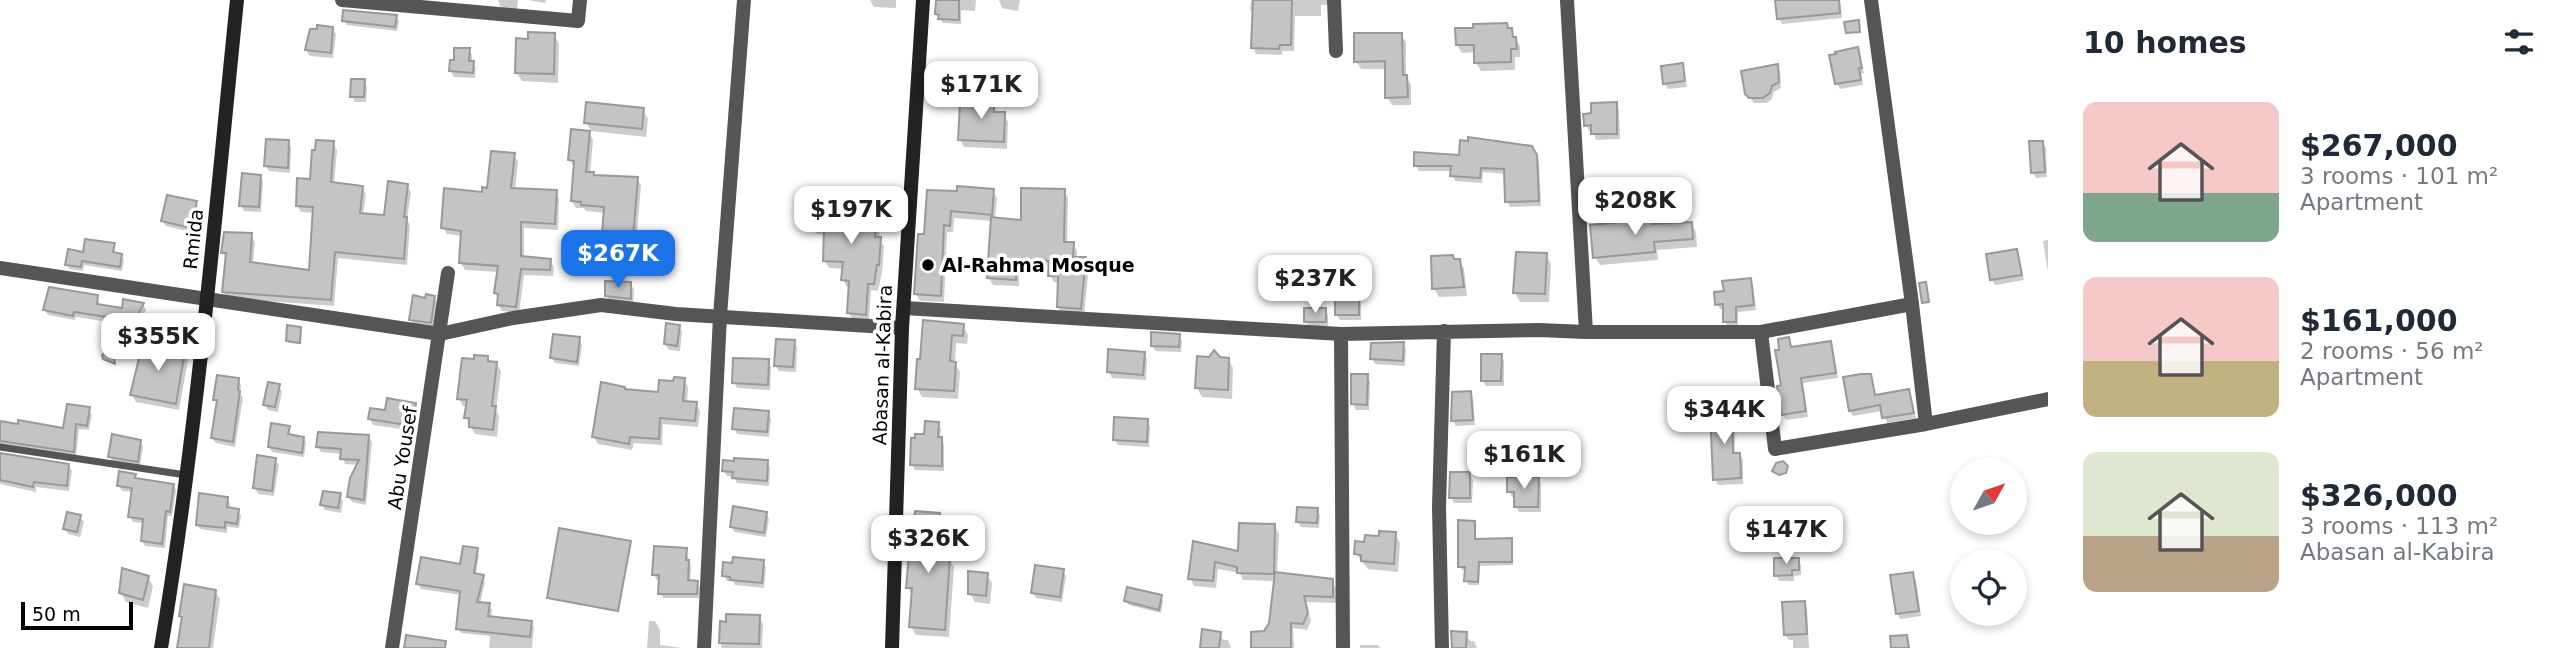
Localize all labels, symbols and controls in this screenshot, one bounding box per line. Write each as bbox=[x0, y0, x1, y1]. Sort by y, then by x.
icon: filters bbox=[2500, 23, 2538, 61]
text: 10 homes bbox=[2083, 25, 2247, 60]
pin: $171K bbox=[932, 61, 1030, 121]
text: $171K bbox=[940, 71, 1022, 97]
text: $267,000 bbox=[2300, 128, 2458, 163]
icon: home bbox=[2139, 130, 2223, 214]
text: 3 rooms · 101 m² bbox=[2300, 163, 2498, 189]
pin: $208K bbox=[1586, 177, 1684, 237]
pin: $197K bbox=[802, 187, 900, 246]
text: $208K bbox=[1594, 187, 1676, 213]
text: Apartment bbox=[2300, 189, 2423, 215]
text: $197K bbox=[810, 196, 892, 222]
street label: Rmida bbox=[179, 208, 207, 270]
pin: $267K bbox=[569, 230, 667, 290]
text: $267K bbox=[577, 240, 659, 266]
place label: Al-Rahma Mosque bbox=[942, 254, 1135, 276]
pin: $237K bbox=[1266, 256, 1364, 315]
marker: Al-Rahma Mosque bbox=[920, 257, 936, 273]
text: $237K bbox=[1274, 265, 1356, 291]
street label: Abasan al-Kabira bbox=[868, 284, 896, 446]
text: $161,000 bbox=[2300, 303, 2458, 338]
icon: home bbox=[2139, 305, 2223, 389]
pin: $355K bbox=[109, 314, 207, 373]
text: $355K bbox=[117, 323, 199, 349]
text: 2 rooms · 56 m² bbox=[2300, 338, 2484, 364]
text: Apartment bbox=[2300, 364, 2423, 390]
pin: $344K bbox=[1675, 386, 1773, 446]
text: $344K bbox=[1683, 396, 1765, 422]
street label: Abu Yousef bbox=[383, 404, 421, 511]
pin: $161K bbox=[1475, 432, 1573, 491]
text: $161K bbox=[1483, 441, 1565, 467]
north arrow bbox=[1950, 458, 2026, 536]
map controls bbox=[1950, 458, 2027, 626]
text: $326,000 bbox=[2300, 478, 2458, 513]
icon: home bbox=[2139, 480, 2223, 564]
pin: $147K bbox=[1737, 506, 1835, 566]
text: 3 rooms · 113 m² bbox=[2300, 513, 2498, 539]
pin: $326K bbox=[879, 516, 977, 575]
text: $147K bbox=[1745, 516, 1827, 542]
text: $326K bbox=[887, 525, 969, 551]
text: Abasan al-Kabira bbox=[2300, 539, 2495, 565]
button: locate bbox=[1950, 549, 2027, 626]
scale bar bbox=[21, 599, 133, 631]
text: 50 m bbox=[32, 603, 81, 625]

